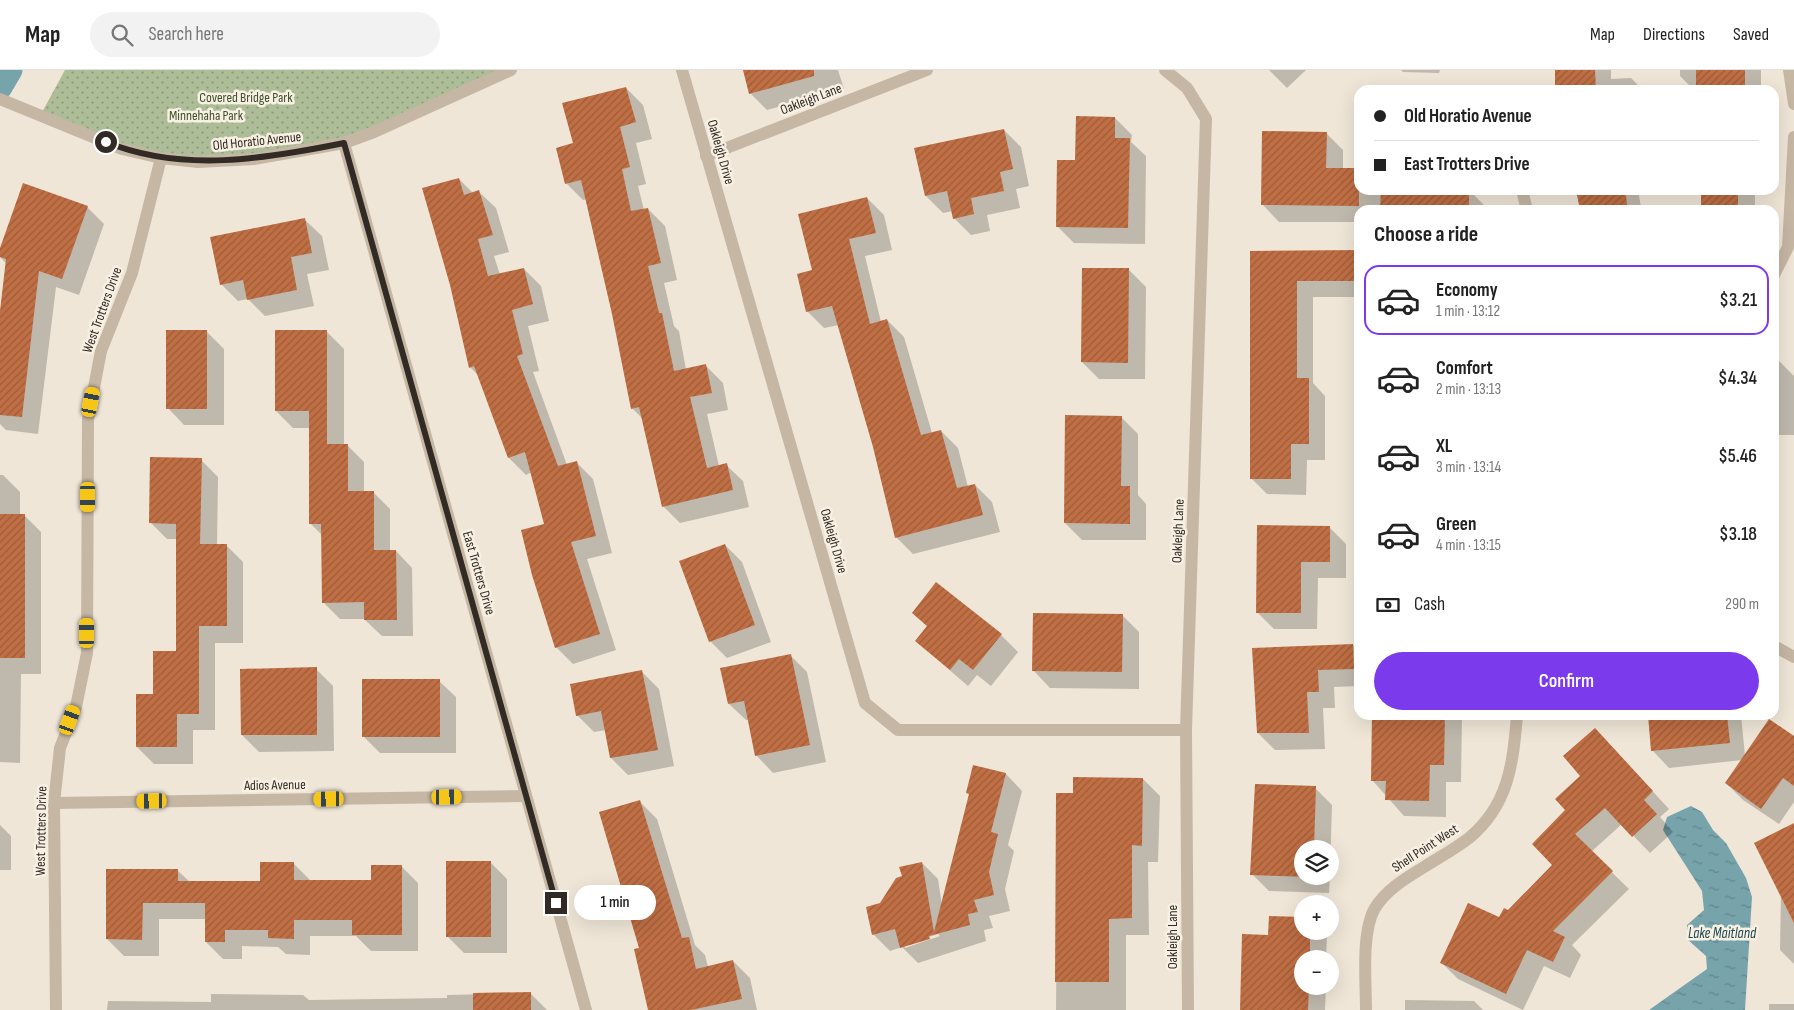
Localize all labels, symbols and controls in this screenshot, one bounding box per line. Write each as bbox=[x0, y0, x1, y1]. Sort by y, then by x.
search box bbox=[90, 12, 440, 57]
text: Map bbox=[25, 20, 60, 49]
icon: search bbox=[108, 21, 136, 49]
text: Search here bbox=[148, 23, 224, 46]
text: Map bbox=[1590, 24, 1615, 45]
text: Directions bbox=[1643, 24, 1705, 45]
text: Saved bbox=[1733, 24, 1769, 45]
street label: Oakleigh Lane bbox=[778, 80, 844, 118]
park label: Covered Bridge Park bbox=[199, 89, 293, 106]
text: Old Horatio Avenue bbox=[1404, 105, 1532, 128]
park label: Minnehaha Park bbox=[169, 107, 244, 124]
street label: Oakleigh Drive bbox=[704, 118, 738, 186]
street label: Old Horatio Avenue bbox=[212, 128, 302, 154]
route start bbox=[95, 131, 117, 153]
text: East Trotters Drive bbox=[1404, 153, 1530, 176]
text: Choose a ride bbox=[1374, 221, 1478, 248]
street label: West Trotters Drive bbox=[79, 265, 125, 355]
icon: car bbox=[1376, 278, 1421, 323]
text: Economy bbox=[1436, 279, 1498, 302]
text: $3.21 bbox=[1719, 289, 1757, 312]
text: 1 min · 13:12 bbox=[1436, 302, 1500, 321]
icon: car bbox=[1376, 356, 1421, 401]
text: Comfort bbox=[1436, 357, 1493, 380]
text: $4.34 bbox=[1718, 367, 1757, 390]
text: 2 min · 13:13 bbox=[1436, 380, 1501, 399]
car bbox=[80, 386, 101, 418]
icon: car bbox=[1376, 434, 1421, 479]
text: XL bbox=[1436, 435, 1452, 458]
text: $5.46 bbox=[1718, 445, 1757, 468]
text: 3 min · 13:14 bbox=[1436, 458, 1501, 477]
car bbox=[80, 482, 95, 512]
street label: Oakleigh Lane bbox=[1168, 499, 1188, 563]
street label: Oakleigh Drive bbox=[817, 507, 851, 575]
icon: car bbox=[1376, 512, 1421, 557]
text: Green bbox=[1436, 513, 1476, 536]
text: $3.18 bbox=[1719, 523, 1757, 546]
street label: East Trotters Drive bbox=[459, 529, 499, 617]
text: 4 min · 13:15 bbox=[1436, 536, 1501, 555]
icon: cash bbox=[1374, 591, 1402, 619]
text: Cash bbox=[1414, 593, 1445, 616]
text: 290 m bbox=[1725, 595, 1759, 614]
car bbox=[79, 618, 94, 648]
button: Confirm bbox=[1374, 652, 1759, 710]
car bbox=[57, 703, 82, 737]
street label: Adios Avenue bbox=[243, 776, 306, 794]
street label: West Trotters Drive bbox=[32, 786, 50, 876]
car bbox=[431, 789, 462, 805]
car bbox=[313, 791, 344, 807]
car bbox=[136, 793, 167, 809]
street label: Shell Point West bbox=[1389, 820, 1461, 876]
map controls bbox=[1294, 840, 1339, 995]
button: layers bbox=[1294, 840, 1339, 885]
callout: 1 min bbox=[574, 886, 656, 920]
route end bbox=[545, 892, 567, 914]
text: 1 min bbox=[600, 893, 630, 912]
button: + bbox=[1294, 895, 1339, 940]
street label: Oakleigh Lane bbox=[1164, 905, 1181, 969]
water label: Lake Maitland bbox=[1688, 924, 1757, 943]
button: − bbox=[1294, 950, 1339, 995]

